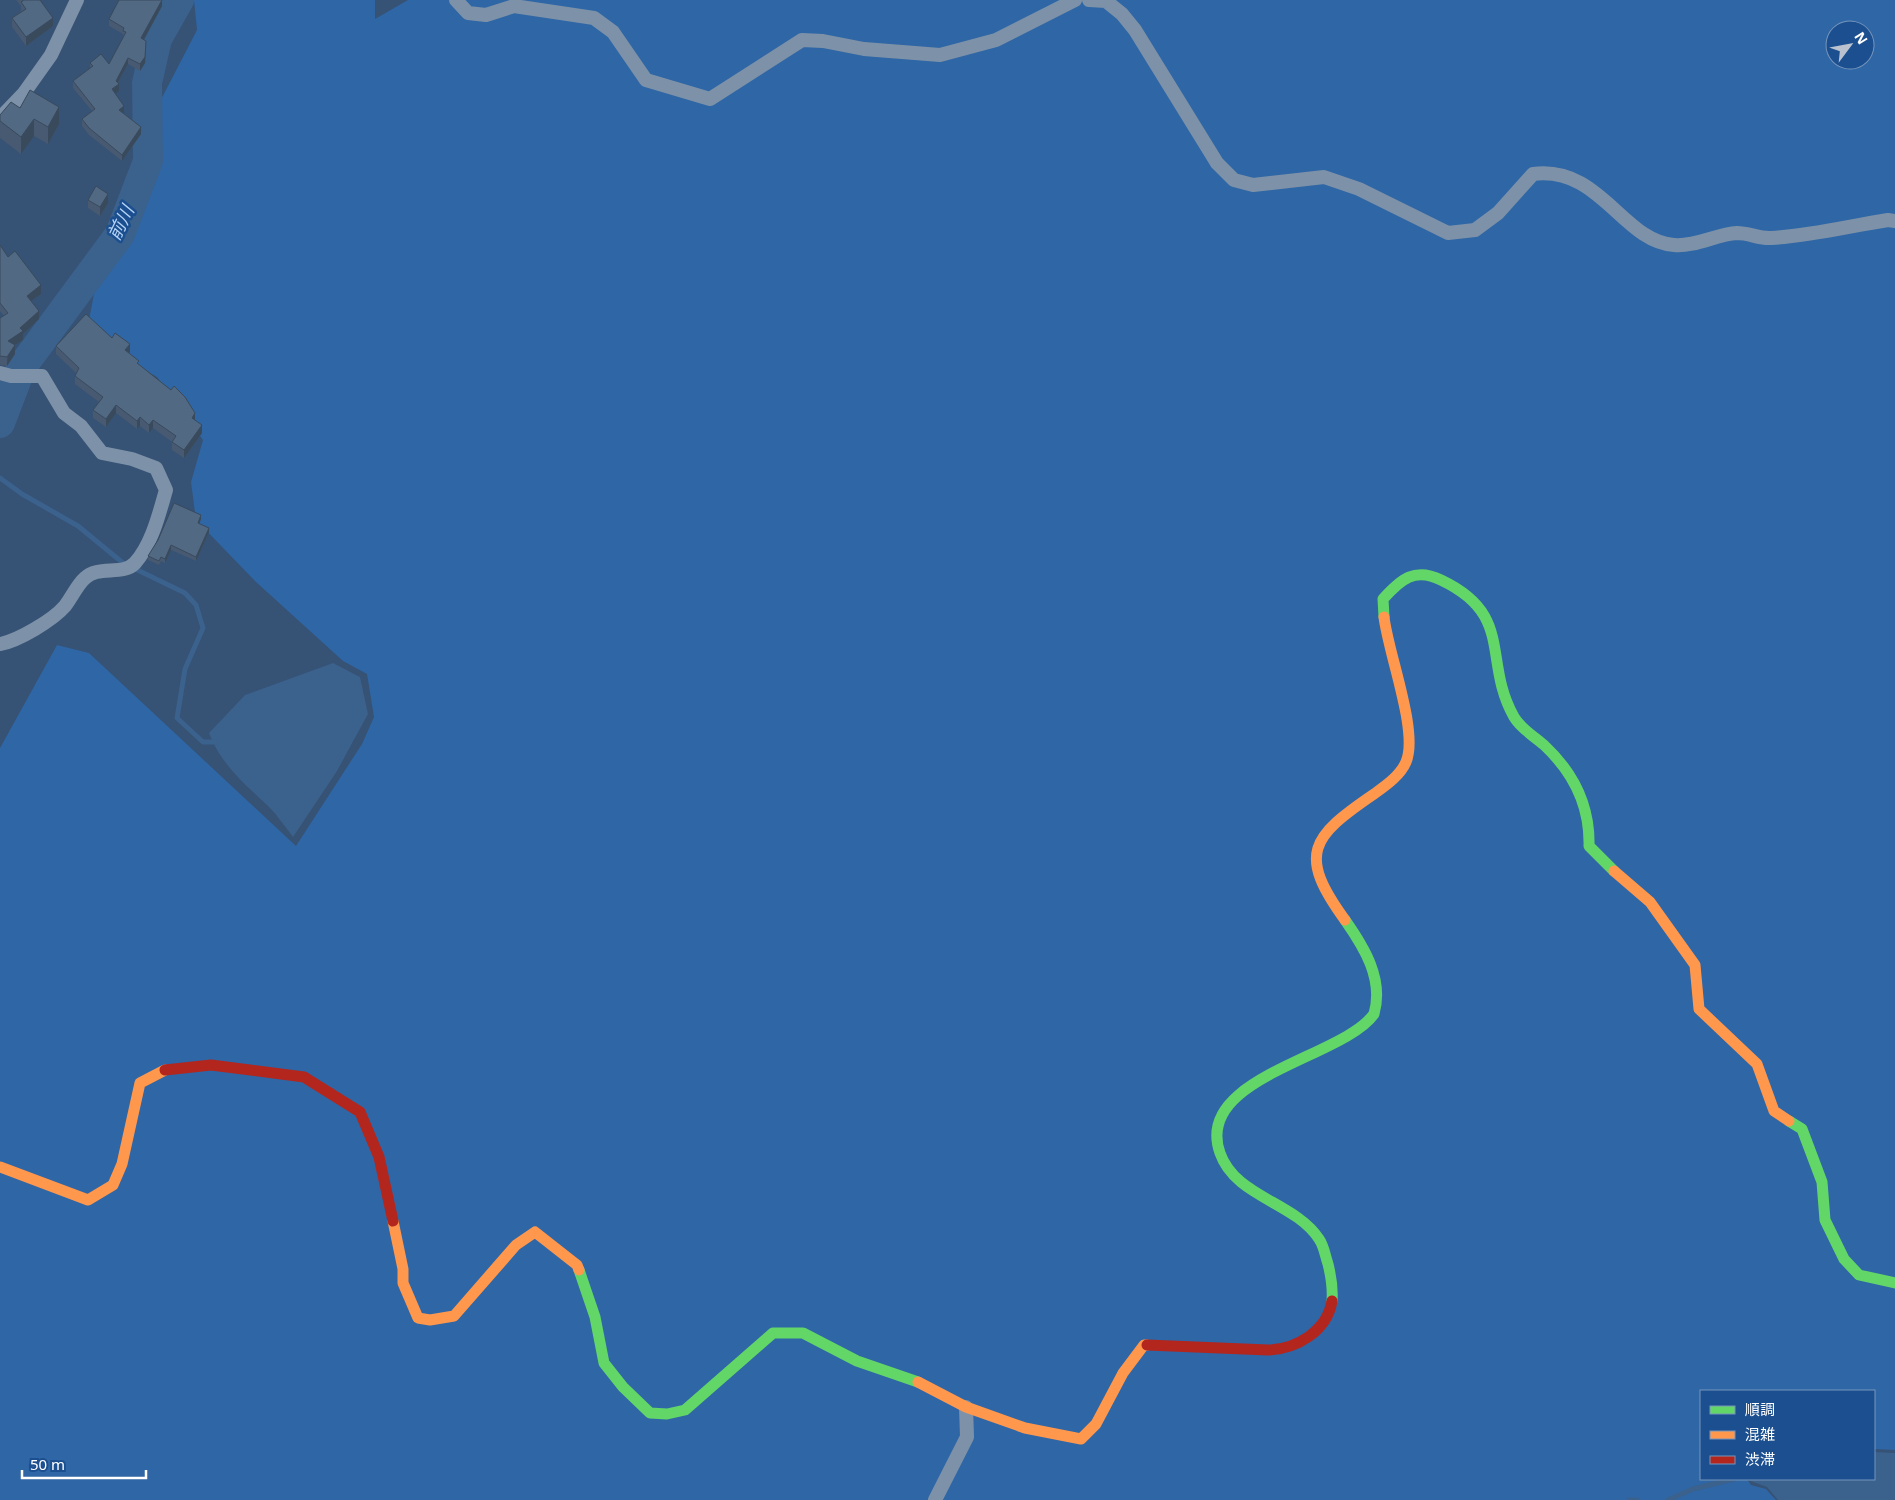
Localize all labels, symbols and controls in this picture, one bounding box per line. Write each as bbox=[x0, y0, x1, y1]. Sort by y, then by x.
north arrow bbox=[1825, 20, 1875, 70]
text: N bbox=[1850, 28, 1873, 48]
water label: 前川 bbox=[101, 199, 140, 244]
legend bbox=[1700, 1390, 1875, 1480]
text: 順調 bbox=[1745, 1399, 1775, 1419]
text: 混雑 bbox=[1745, 1424, 1775, 1444]
scale bar bbox=[22, 1448, 146, 1480]
text: 渋滞 bbox=[1745, 1449, 1775, 1469]
text: 50 m bbox=[30, 1454, 65, 1474]

